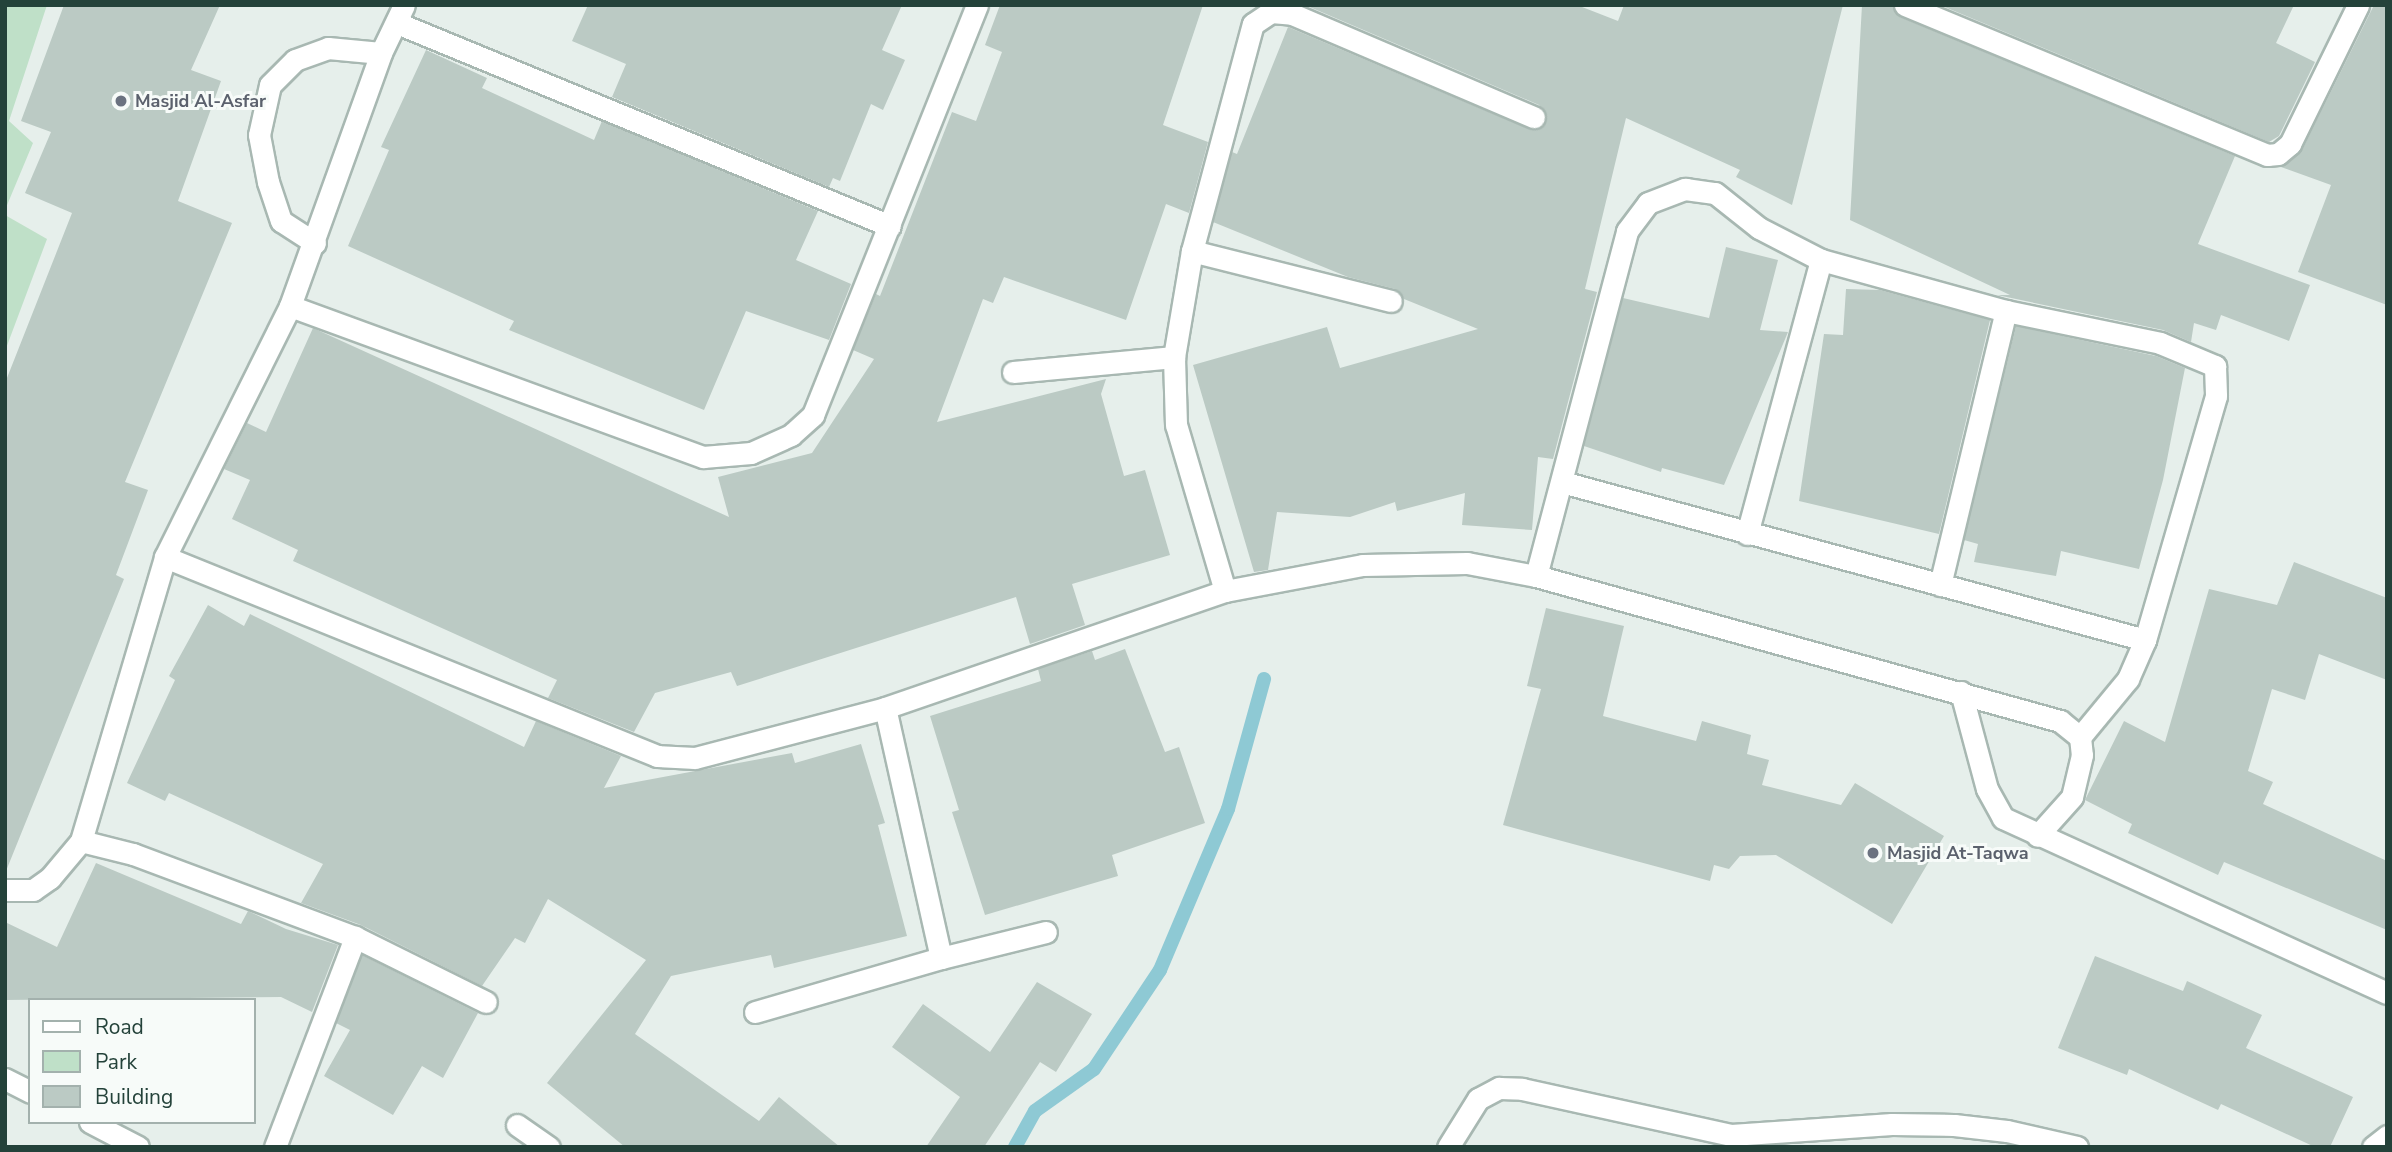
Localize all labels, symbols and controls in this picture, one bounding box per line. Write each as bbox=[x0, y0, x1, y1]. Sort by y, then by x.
place label: Masjid Al-Asfar bbox=[135, 90, 266, 112]
marker: Masjid Al-Asfar bbox=[113, 93, 129, 109]
place label: Masjid At-Taqwa bbox=[1887, 842, 2028, 864]
marker: Masjid At-Taqwa bbox=[1865, 845, 1881, 861]
legend bbox=[28, 998, 256, 1124]
text: Road bbox=[95, 1013, 144, 1041]
text: Park bbox=[95, 1048, 137, 1076]
text: Building bbox=[95, 1083, 173, 1111]

